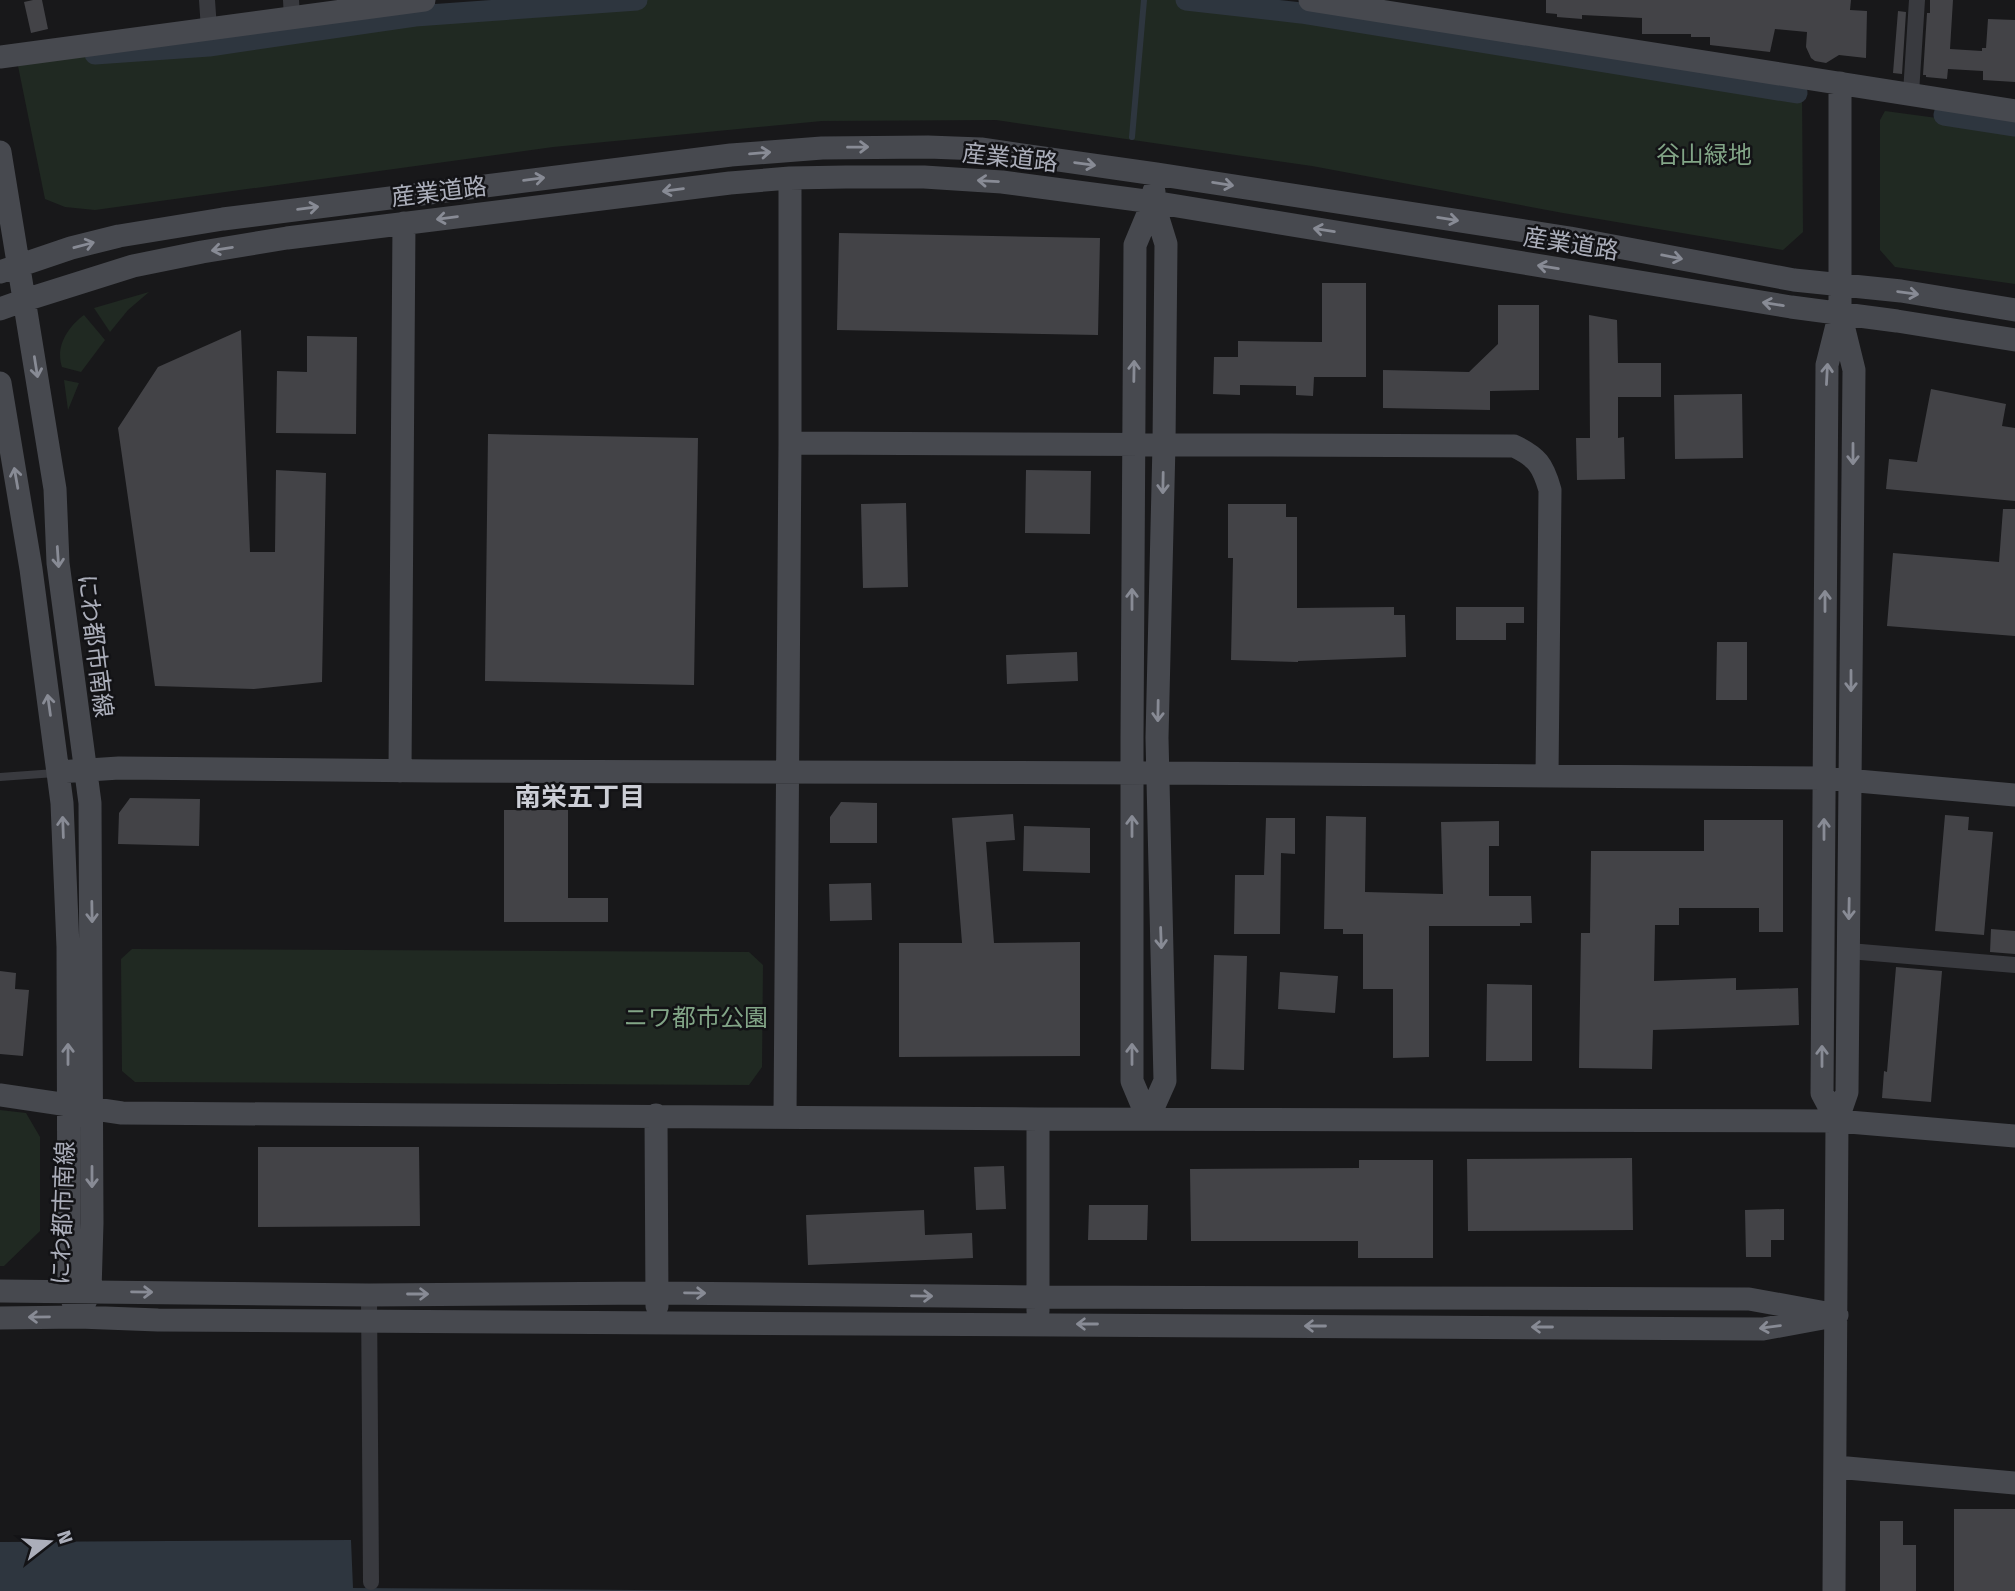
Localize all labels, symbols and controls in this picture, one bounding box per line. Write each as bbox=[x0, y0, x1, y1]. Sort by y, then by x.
street label: 産業道路 bbox=[961, 139, 1059, 177]
one-way arrow bbox=[847, 140, 870, 153]
park label: 谷山緑地 bbox=[1656, 141, 1752, 169]
one-way arrow bbox=[748, 146, 771, 159]
one-way arrow bbox=[1073, 157, 1096, 170]
street label: 産業道路 bbox=[390, 172, 488, 212]
one-way arrow bbox=[522, 172, 545, 185]
one-way arrow bbox=[977, 174, 1000, 187]
one-way arrow bbox=[1211, 178, 1234, 191]
one-way arrow bbox=[662, 183, 685, 196]
one-way arrow bbox=[296, 201, 319, 214]
one-way arrow bbox=[436, 211, 459, 224]
one-way arrow bbox=[1436, 213, 1459, 226]
one-way arrow bbox=[1313, 223, 1336, 236]
street label: 産業道路 bbox=[1521, 223, 1621, 265]
one-way arrow bbox=[72, 238, 95, 251]
one-way arrow bbox=[211, 243, 234, 256]
one-way arrow bbox=[1660, 251, 1683, 264]
one-way arrow bbox=[1538, 260, 1560, 273]
one-way arrow bbox=[1896, 286, 1918, 299]
one-way arrow bbox=[1762, 297, 1785, 310]
one-way arrow bbox=[30, 355, 43, 378]
one-way arrow bbox=[1127, 360, 1141, 383]
one-way arrow bbox=[1821, 363, 1834, 386]
one-way arrow bbox=[1846, 442, 1860, 465]
one-way arrow bbox=[9, 467, 22, 490]
one-way arrow bbox=[1157, 472, 1170, 495]
one-way arrow bbox=[52, 545, 65, 568]
street label: にわ都市南線 bbox=[72, 573, 118, 719]
one-way arrow bbox=[1125, 588, 1139, 611]
one-way arrow bbox=[1819, 590, 1832, 613]
one-way arrow bbox=[1844, 669, 1858, 692]
one-way arrow bbox=[43, 694, 56, 716]
one-way arrow bbox=[1151, 699, 1165, 722]
district label: 南栄五丁目 bbox=[515, 782, 645, 813]
one-way arrow bbox=[1125, 815, 1139, 838]
one-way arrow bbox=[57, 816, 70, 839]
one-way arrow bbox=[1817, 818, 1831, 841]
one-way arrow bbox=[1842, 897, 1856, 920]
one-way arrow bbox=[85, 900, 98, 923]
one-way arrow bbox=[1154, 926, 1168, 949]
park label: ニワ都市公園 bbox=[624, 1004, 768, 1032]
one-way arrow bbox=[61, 1043, 75, 1066]
one-way arrow bbox=[1125, 1043, 1139, 1066]
one-way arrow bbox=[1815, 1045, 1829, 1068]
street label: にわ都市南線 bbox=[46, 1141, 80, 1285]
one-way arrow bbox=[85, 1165, 99, 1188]
one-way arrow bbox=[130, 1285, 153, 1299]
one-way arrow bbox=[683, 1287, 706, 1300]
one-way arrow bbox=[406, 1288, 429, 1301]
one-way arrow bbox=[910, 1289, 933, 1303]
one-way arrow bbox=[28, 1310, 51, 1324]
one-way arrow bbox=[1076, 1318, 1099, 1331]
one-way arrow bbox=[1304, 1319, 1327, 1333]
one-way arrow bbox=[1531, 1320, 1554, 1334]
one-way arrow bbox=[1759, 1321, 1781, 1334]
north arrow bbox=[14, 1507, 84, 1577]
text: N bbox=[52, 1528, 78, 1547]

